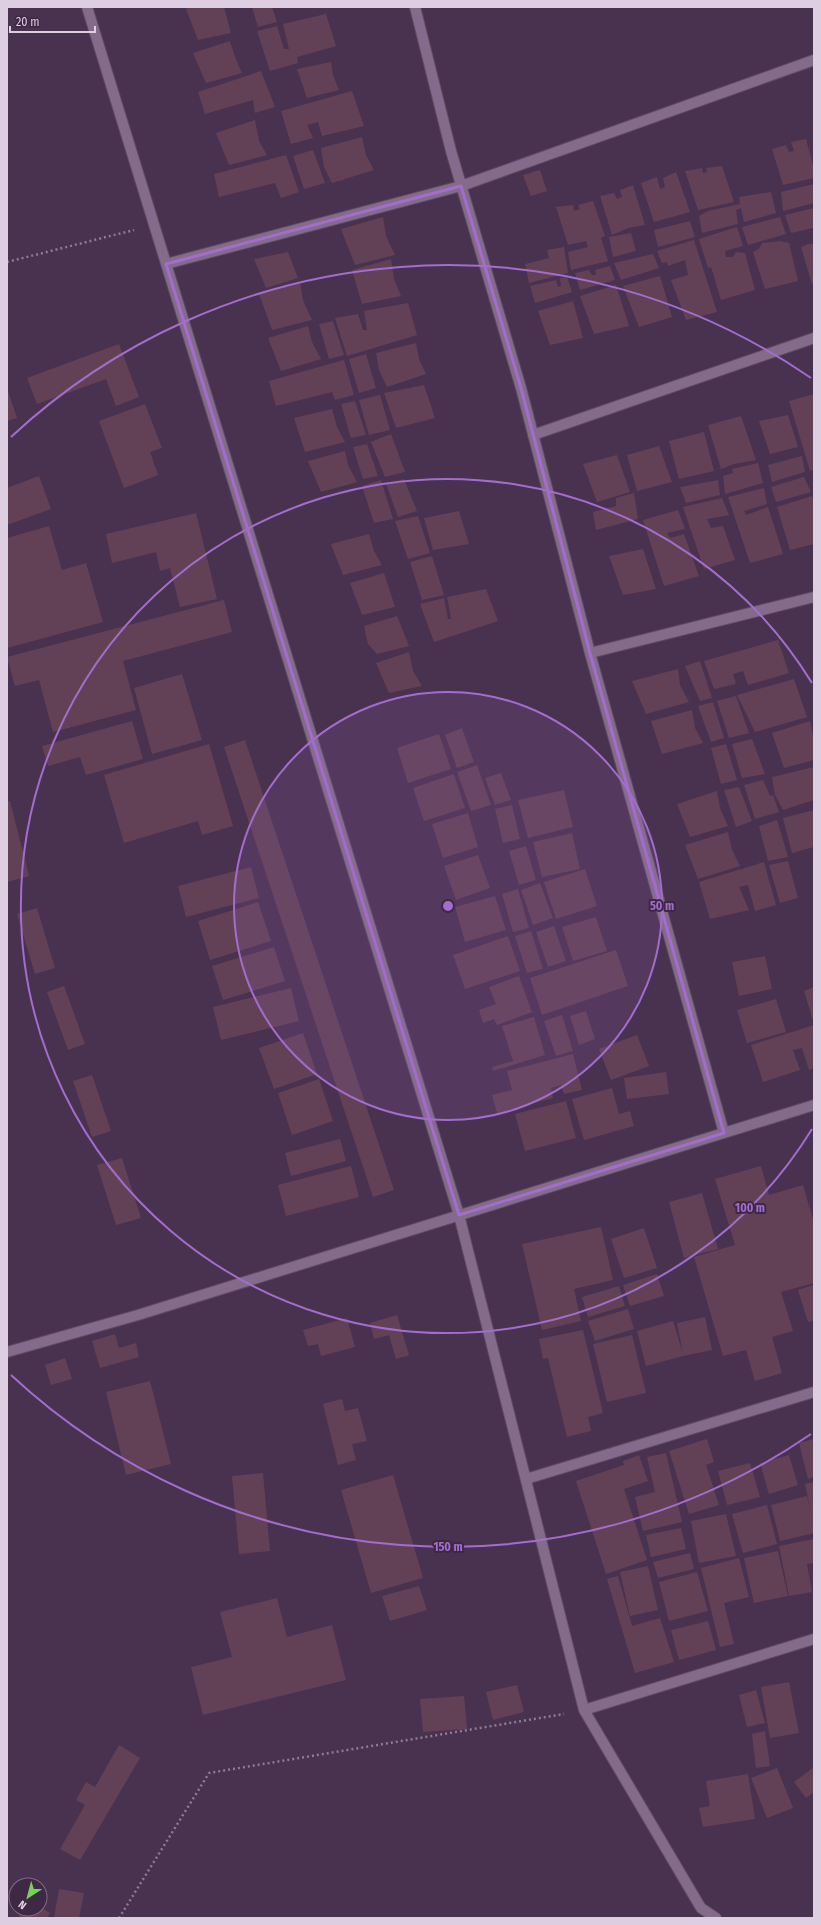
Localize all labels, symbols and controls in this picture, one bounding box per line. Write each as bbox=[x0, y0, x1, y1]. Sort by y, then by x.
scale bar bbox=[10, 8, 95, 34]
text: 20 m bbox=[16, 15, 40, 29]
centre of rings bbox=[441, 899, 455, 913]
text: 50 m bbox=[650, 899, 674, 913]
text: 100 m bbox=[735, 1201, 765, 1215]
text: 150 m bbox=[433, 1540, 463, 1554]
north arrow bbox=[8, 1877, 48, 1917]
text: N bbox=[16, 1897, 29, 1912]

